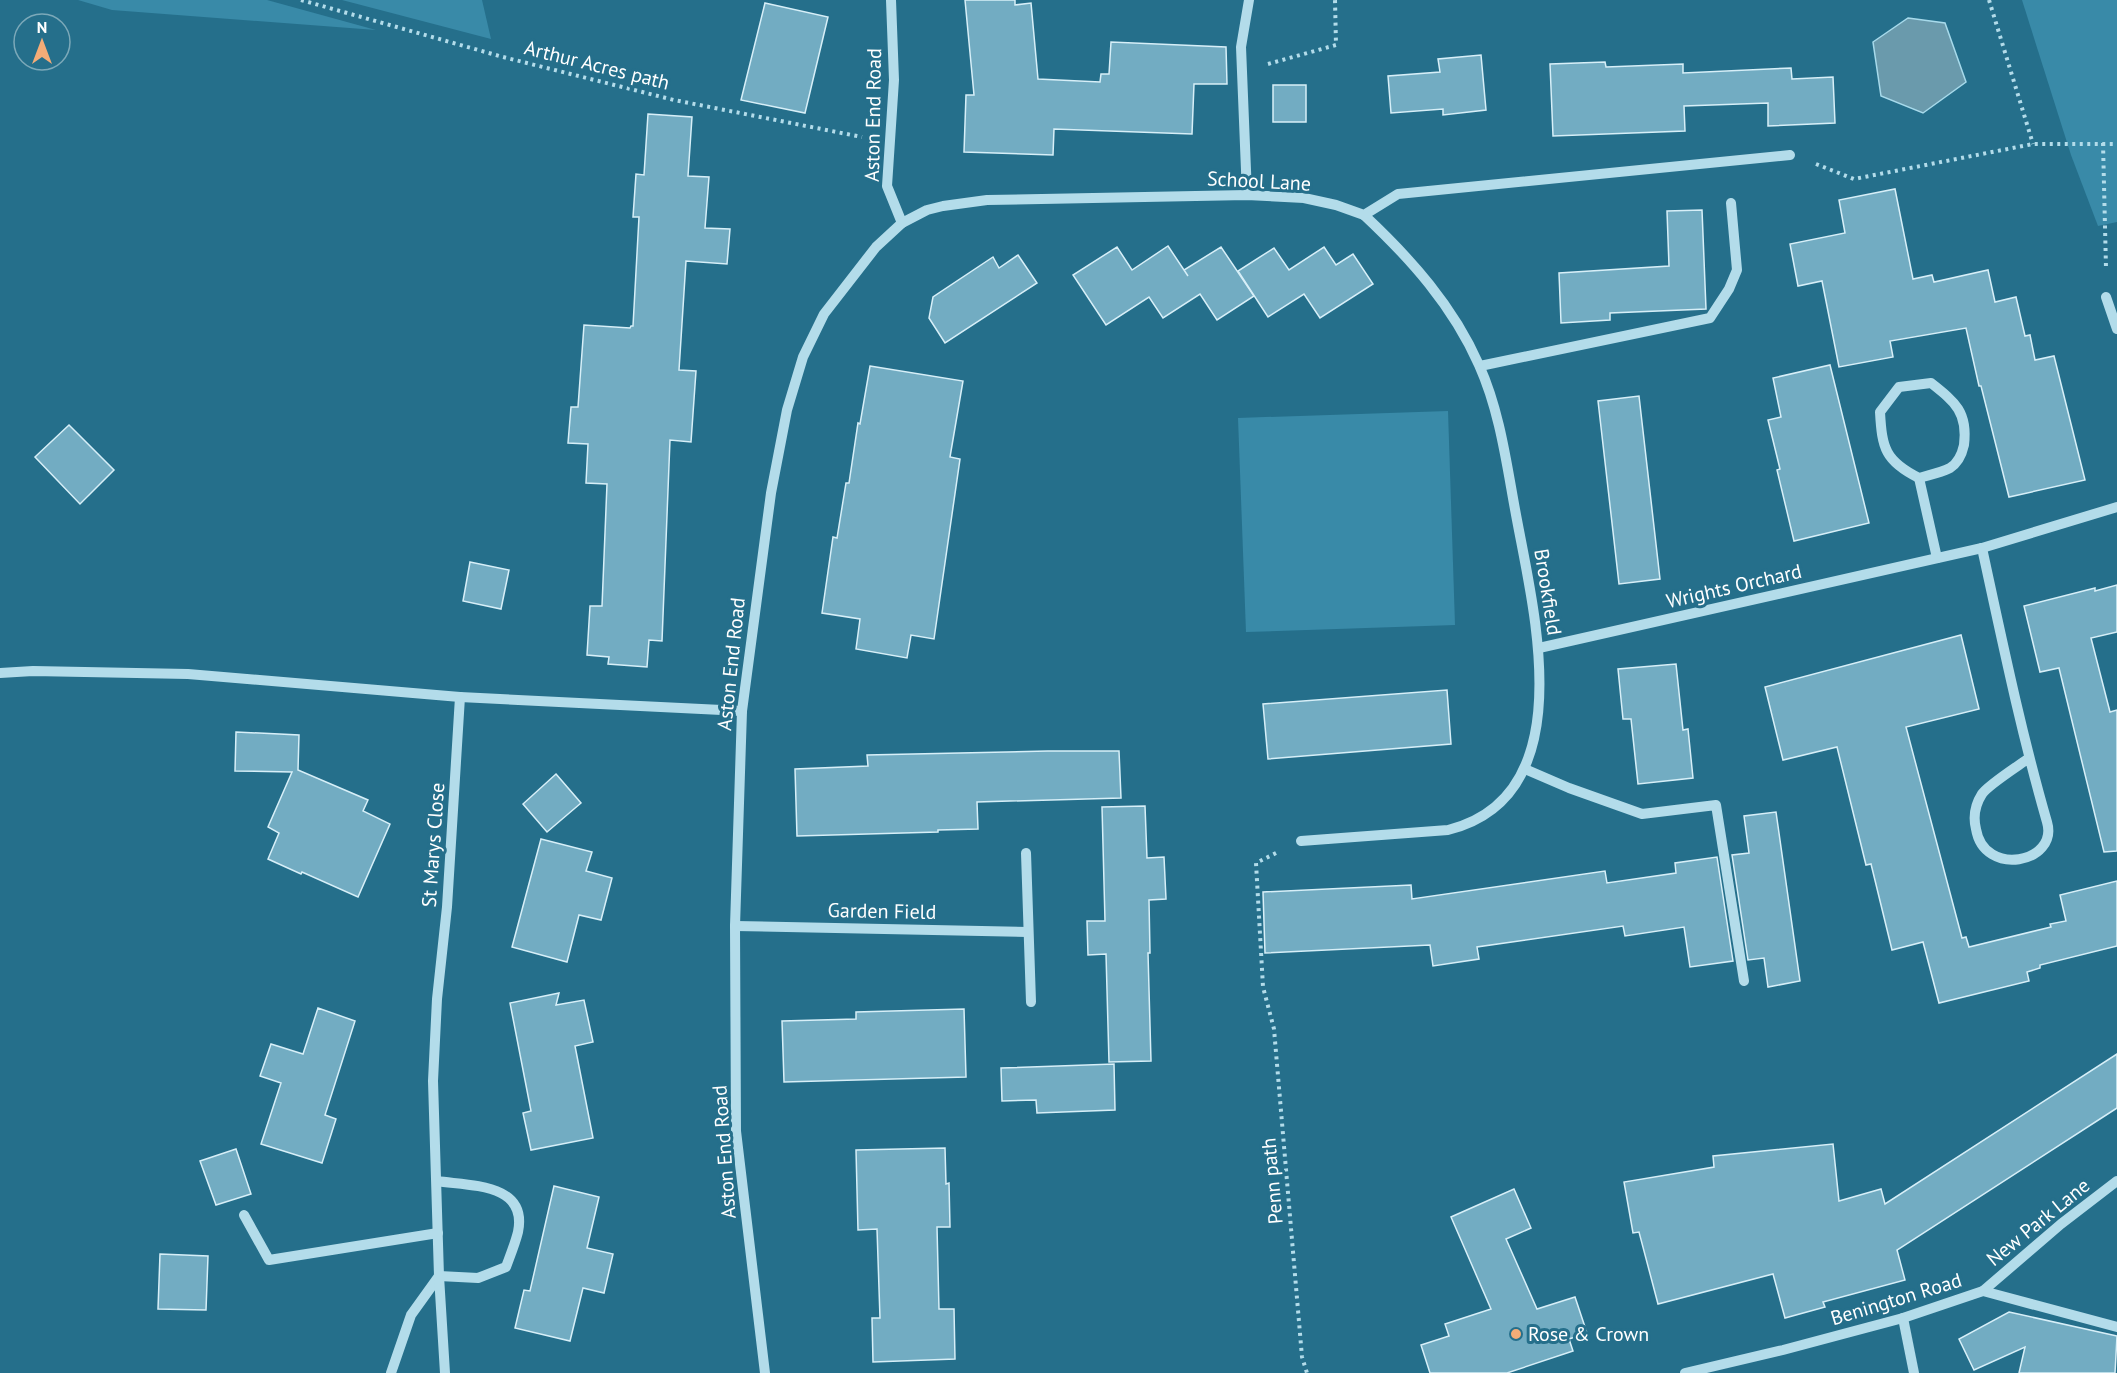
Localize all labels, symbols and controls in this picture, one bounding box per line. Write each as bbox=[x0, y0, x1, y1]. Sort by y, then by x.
north arrow bbox=[12, 12, 72, 72]
text: N bbox=[37, 17, 47, 37]
street label: Arthur Acres path bbox=[522, 34, 672, 96]
street label: Aston End Road bbox=[859, 48, 887, 182]
street label: School Lane bbox=[1206, 165, 1312, 197]
street label: Brookfield bbox=[1528, 547, 1568, 637]
street label: Wrights Orchard bbox=[1664, 558, 1804, 614]
street label: Aston End Road bbox=[711, 596, 751, 732]
street label: St Marys Close bbox=[416, 782, 450, 908]
street label: Garden Field bbox=[827, 897, 937, 925]
street label: Aston End Road bbox=[706, 1084, 742, 1220]
street label: Penn path bbox=[1255, 1137, 1289, 1225]
street label: New Park Lane bbox=[1981, 1172, 2095, 1272]
street label: Benington Road bbox=[1827, 1267, 1965, 1331]
place label: Rose & Crown bbox=[1528, 1321, 1649, 1347]
marker: Rose & Crown bbox=[1509, 1327, 1523, 1341]

